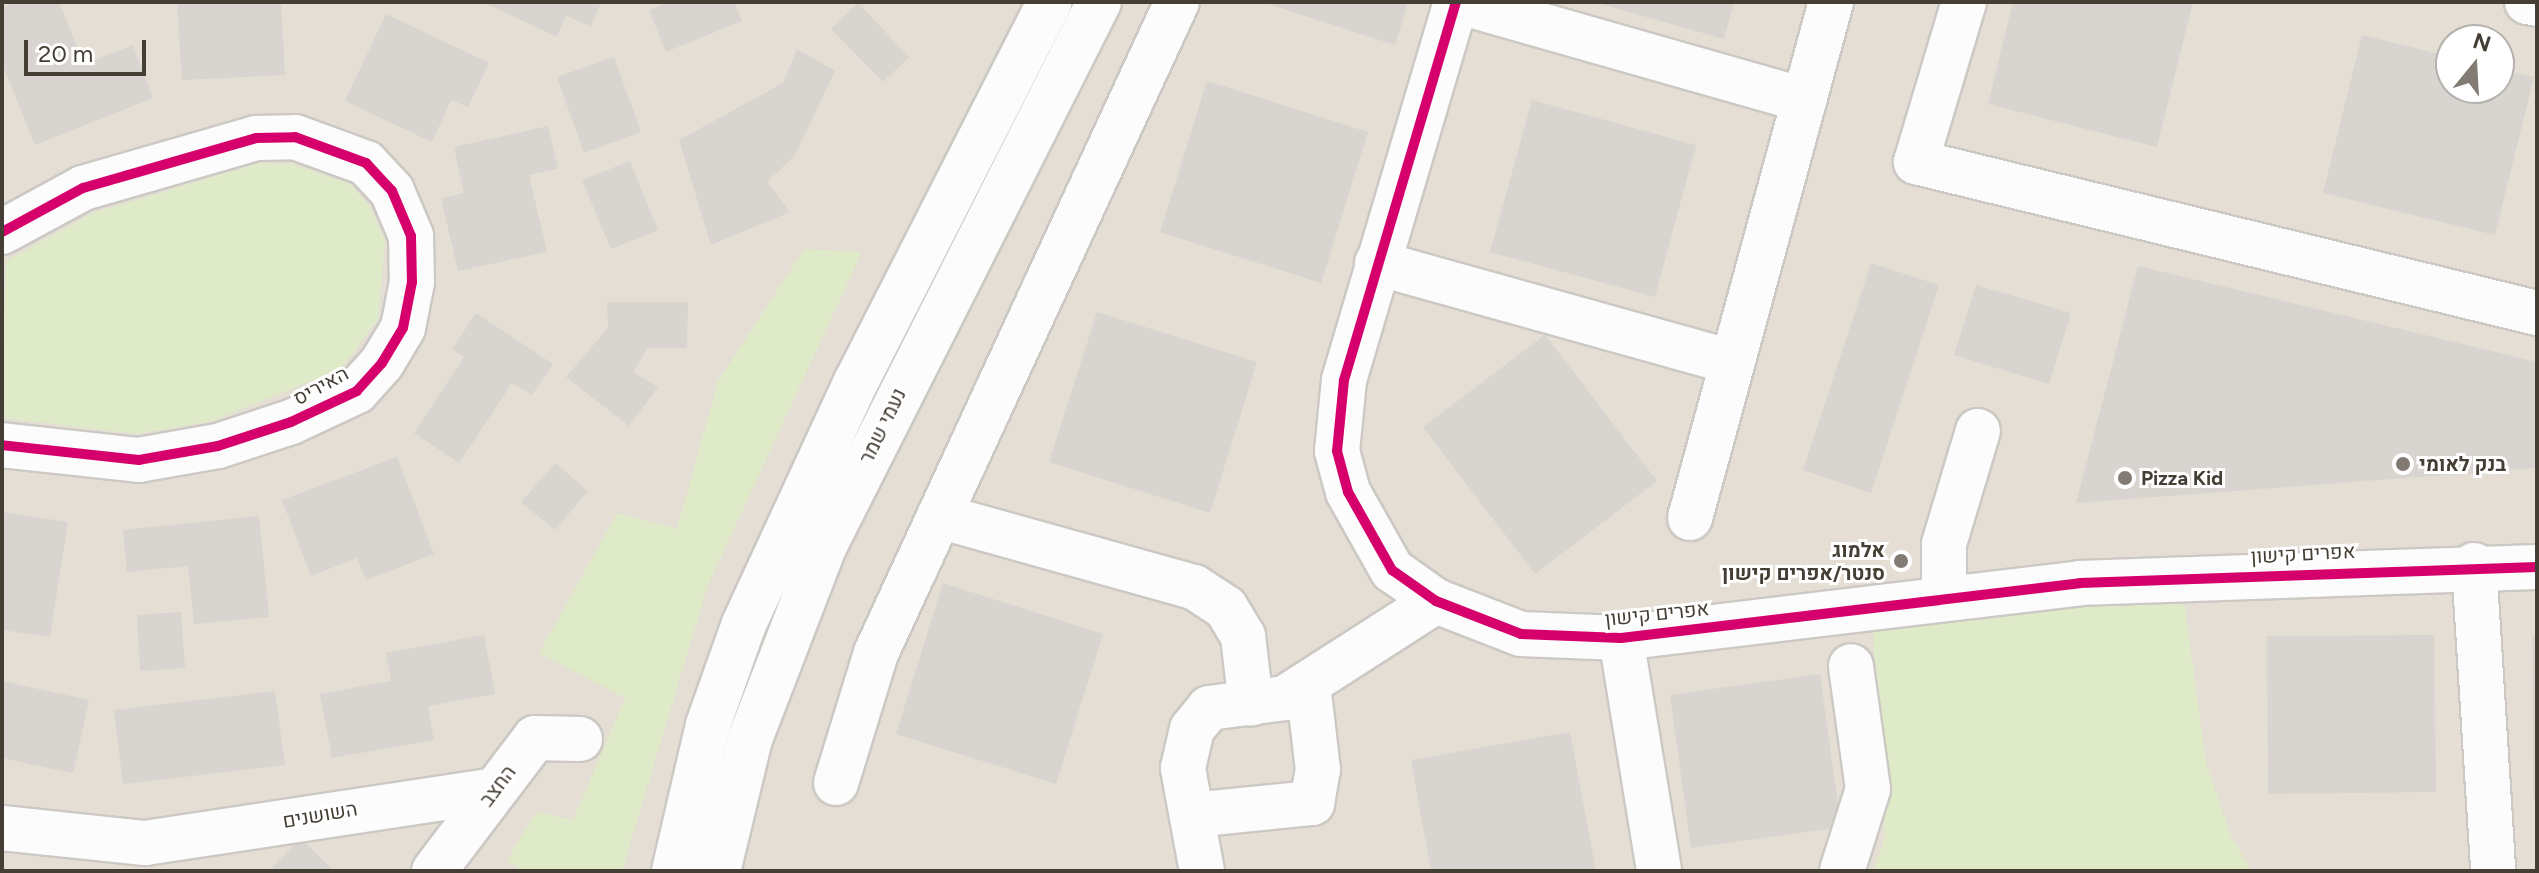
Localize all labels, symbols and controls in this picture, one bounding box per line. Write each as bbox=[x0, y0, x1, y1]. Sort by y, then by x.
scale bar bbox=[28, 24, 150, 74]
north arrow bbox=[2435, 24, 2515, 104]
text: N bbox=[2470, 27, 2494, 58]
text: 20 m bbox=[38, 39, 93, 68]
street label: האיריס bbox=[289, 362, 353, 410]
street label: נעמי שמר bbox=[854, 384, 912, 468]
place label: בנק לאומי bbox=[2419, 452, 2506, 476]
marker: בנק לאומי bbox=[2394, 455, 2412, 473]
place label: Pizza Kid bbox=[2141, 466, 2223, 490]
marker: Pizza Kid bbox=[2116, 469, 2134, 487]
place label: אלמוג סנטר/אפרים קישון bbox=[1722, 538, 1885, 585]
street label: אפרים קישון bbox=[2250, 539, 2356, 569]
marker: אלמוג סנטר/אפרים קישון bbox=[1892, 552, 1910, 570]
street label: אפרים קישון bbox=[1604, 597, 1710, 631]
street label: החצב bbox=[475, 761, 521, 811]
street label: השושנים bbox=[281, 797, 359, 833]

